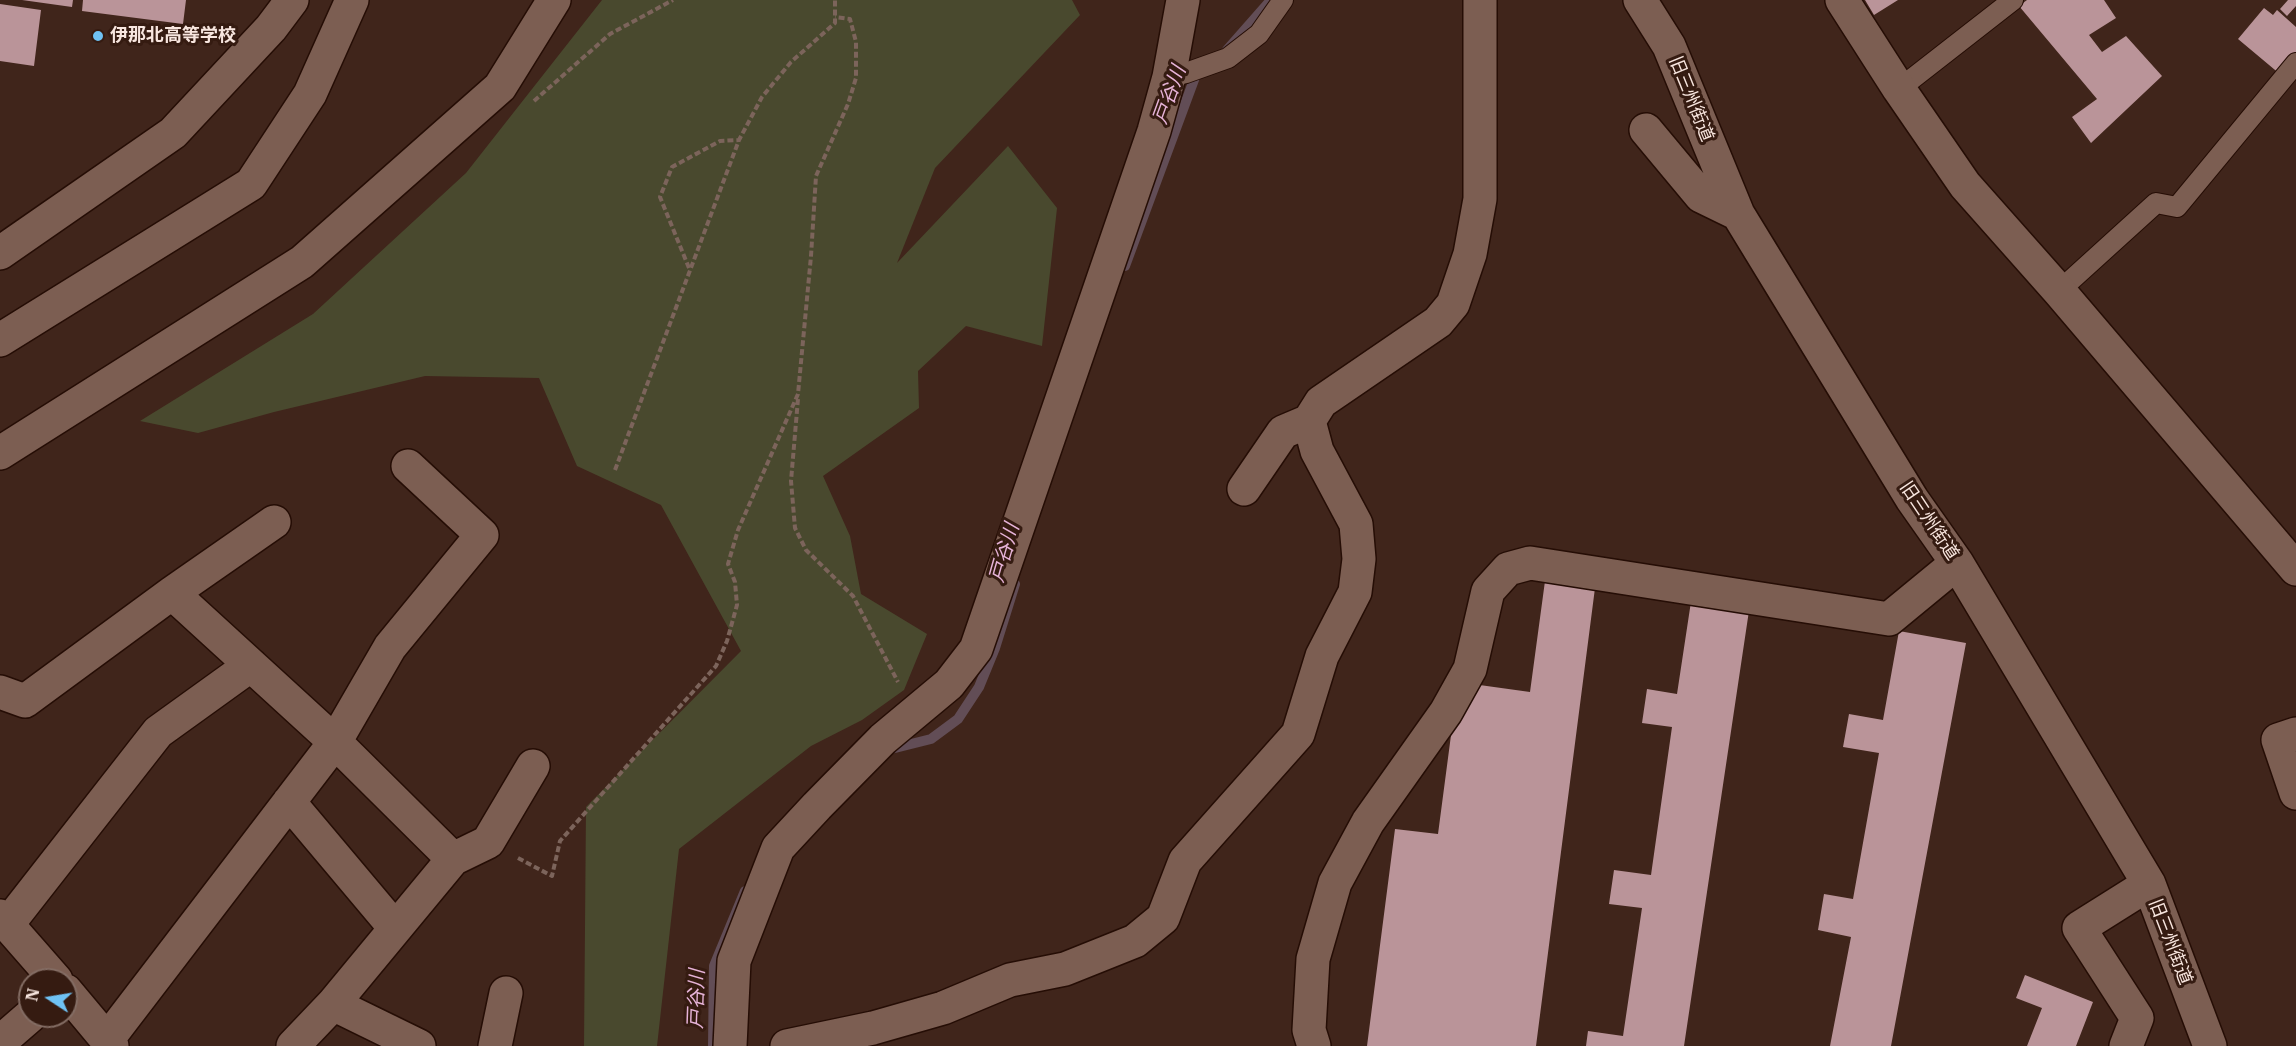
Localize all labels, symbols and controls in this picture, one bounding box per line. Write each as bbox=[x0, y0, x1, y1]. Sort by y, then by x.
place label: 伊那北高等学校 bbox=[110, 25, 236, 47]
marker: 伊那北高等学校 bbox=[91, 29, 105, 43]
street label: 旧三州街道 bbox=[1664, 53, 1718, 145]
water label: 戸谷川 bbox=[1148, 63, 1192, 127]
street label: 旧三州街道 bbox=[1895, 478, 1963, 564]
water label: 戸谷川 bbox=[985, 521, 1025, 585]
street label: 旧三州街道 bbox=[2144, 896, 2196, 988]
north arrow bbox=[18, 968, 78, 1028]
water label: 戸谷川 bbox=[684, 969, 710, 1029]
text: N bbox=[21, 986, 43, 1003]

